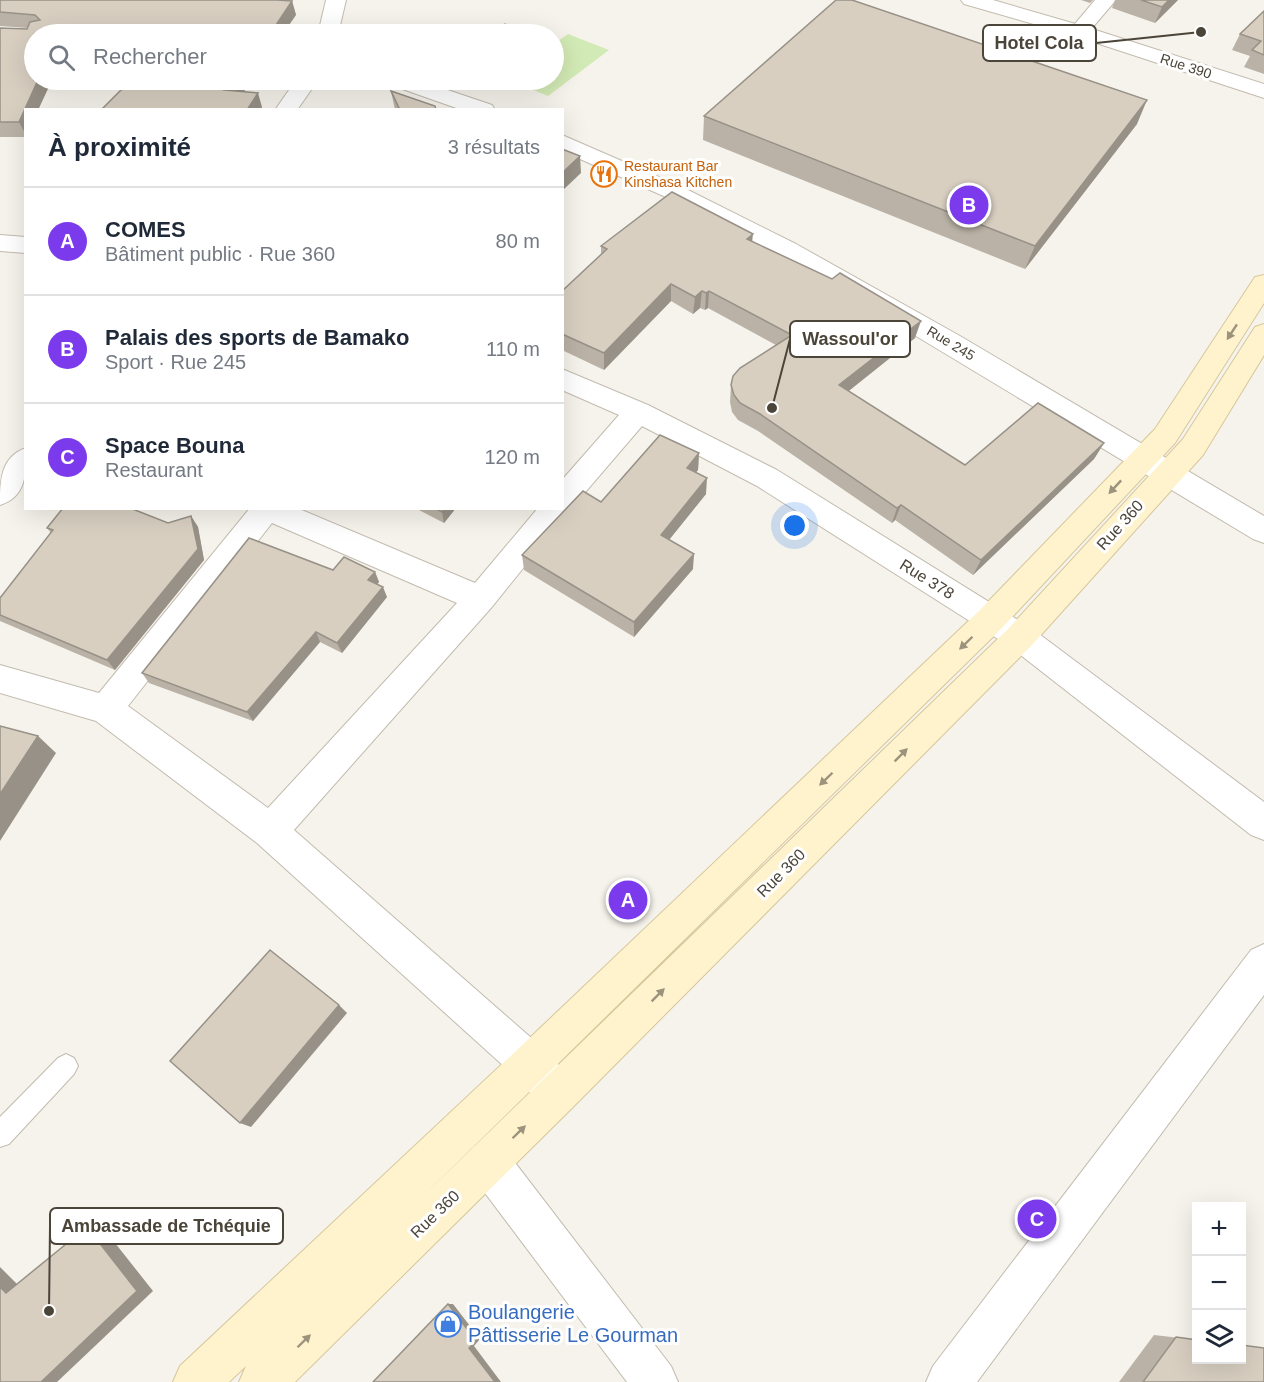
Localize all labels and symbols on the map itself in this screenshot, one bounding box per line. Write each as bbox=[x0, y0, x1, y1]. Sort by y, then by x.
callout: Hotel Cola bbox=[983, 25, 1096, 61]
text: Hotel Cola bbox=[994, 33, 1084, 53]
street label: Rue 390 bbox=[1158, 50, 1214, 82]
place label: Restaurant Bar Kinshasa Kitchen bbox=[624, 158, 732, 190]
restaurant icon: Restaurant Bar Kinshasa Kitchen bbox=[589, 159, 619, 189]
pin: B bbox=[950, 182, 988, 228]
callout: Wassoul'or bbox=[790, 321, 910, 357]
street label: Rue 245 bbox=[924, 323, 978, 364]
one-way arrow bbox=[1227, 324, 1238, 340]
text: Wassoul'or bbox=[802, 329, 898, 349]
one-way arrow bbox=[1109, 480, 1123, 494]
street label: Rue 360 bbox=[1093, 497, 1147, 553]
your location bbox=[780, 511, 809, 540]
street label: Rue 378 bbox=[897, 556, 957, 602]
one-way arrow bbox=[960, 636, 974, 650]
one-way arrow bbox=[893, 748, 907, 762]
one-way arrow bbox=[818, 772, 833, 786]
street label: Rue 360 bbox=[754, 846, 808, 900]
pin: A bbox=[608, 878, 648, 922]
one-way arrow bbox=[650, 989, 664, 1003]
one-way arrow bbox=[511, 1125, 526, 1139]
street label: Rue 360 bbox=[407, 1187, 463, 1241]
pin: C bbox=[1018, 1196, 1056, 1242]
callout: Ambassade de Tchéquie bbox=[50, 1208, 283, 1244]
text: Ambassade de Tchéquie bbox=[61, 1216, 271, 1236]
place label: Boulangerie Pâttisserie Le Gourman bbox=[468, 1301, 678, 1346]
shop icon: Boulangerie Pâttisserie Le Gourman bbox=[433, 1309, 463, 1339]
one-way arrow bbox=[296, 1335, 310, 1349]

